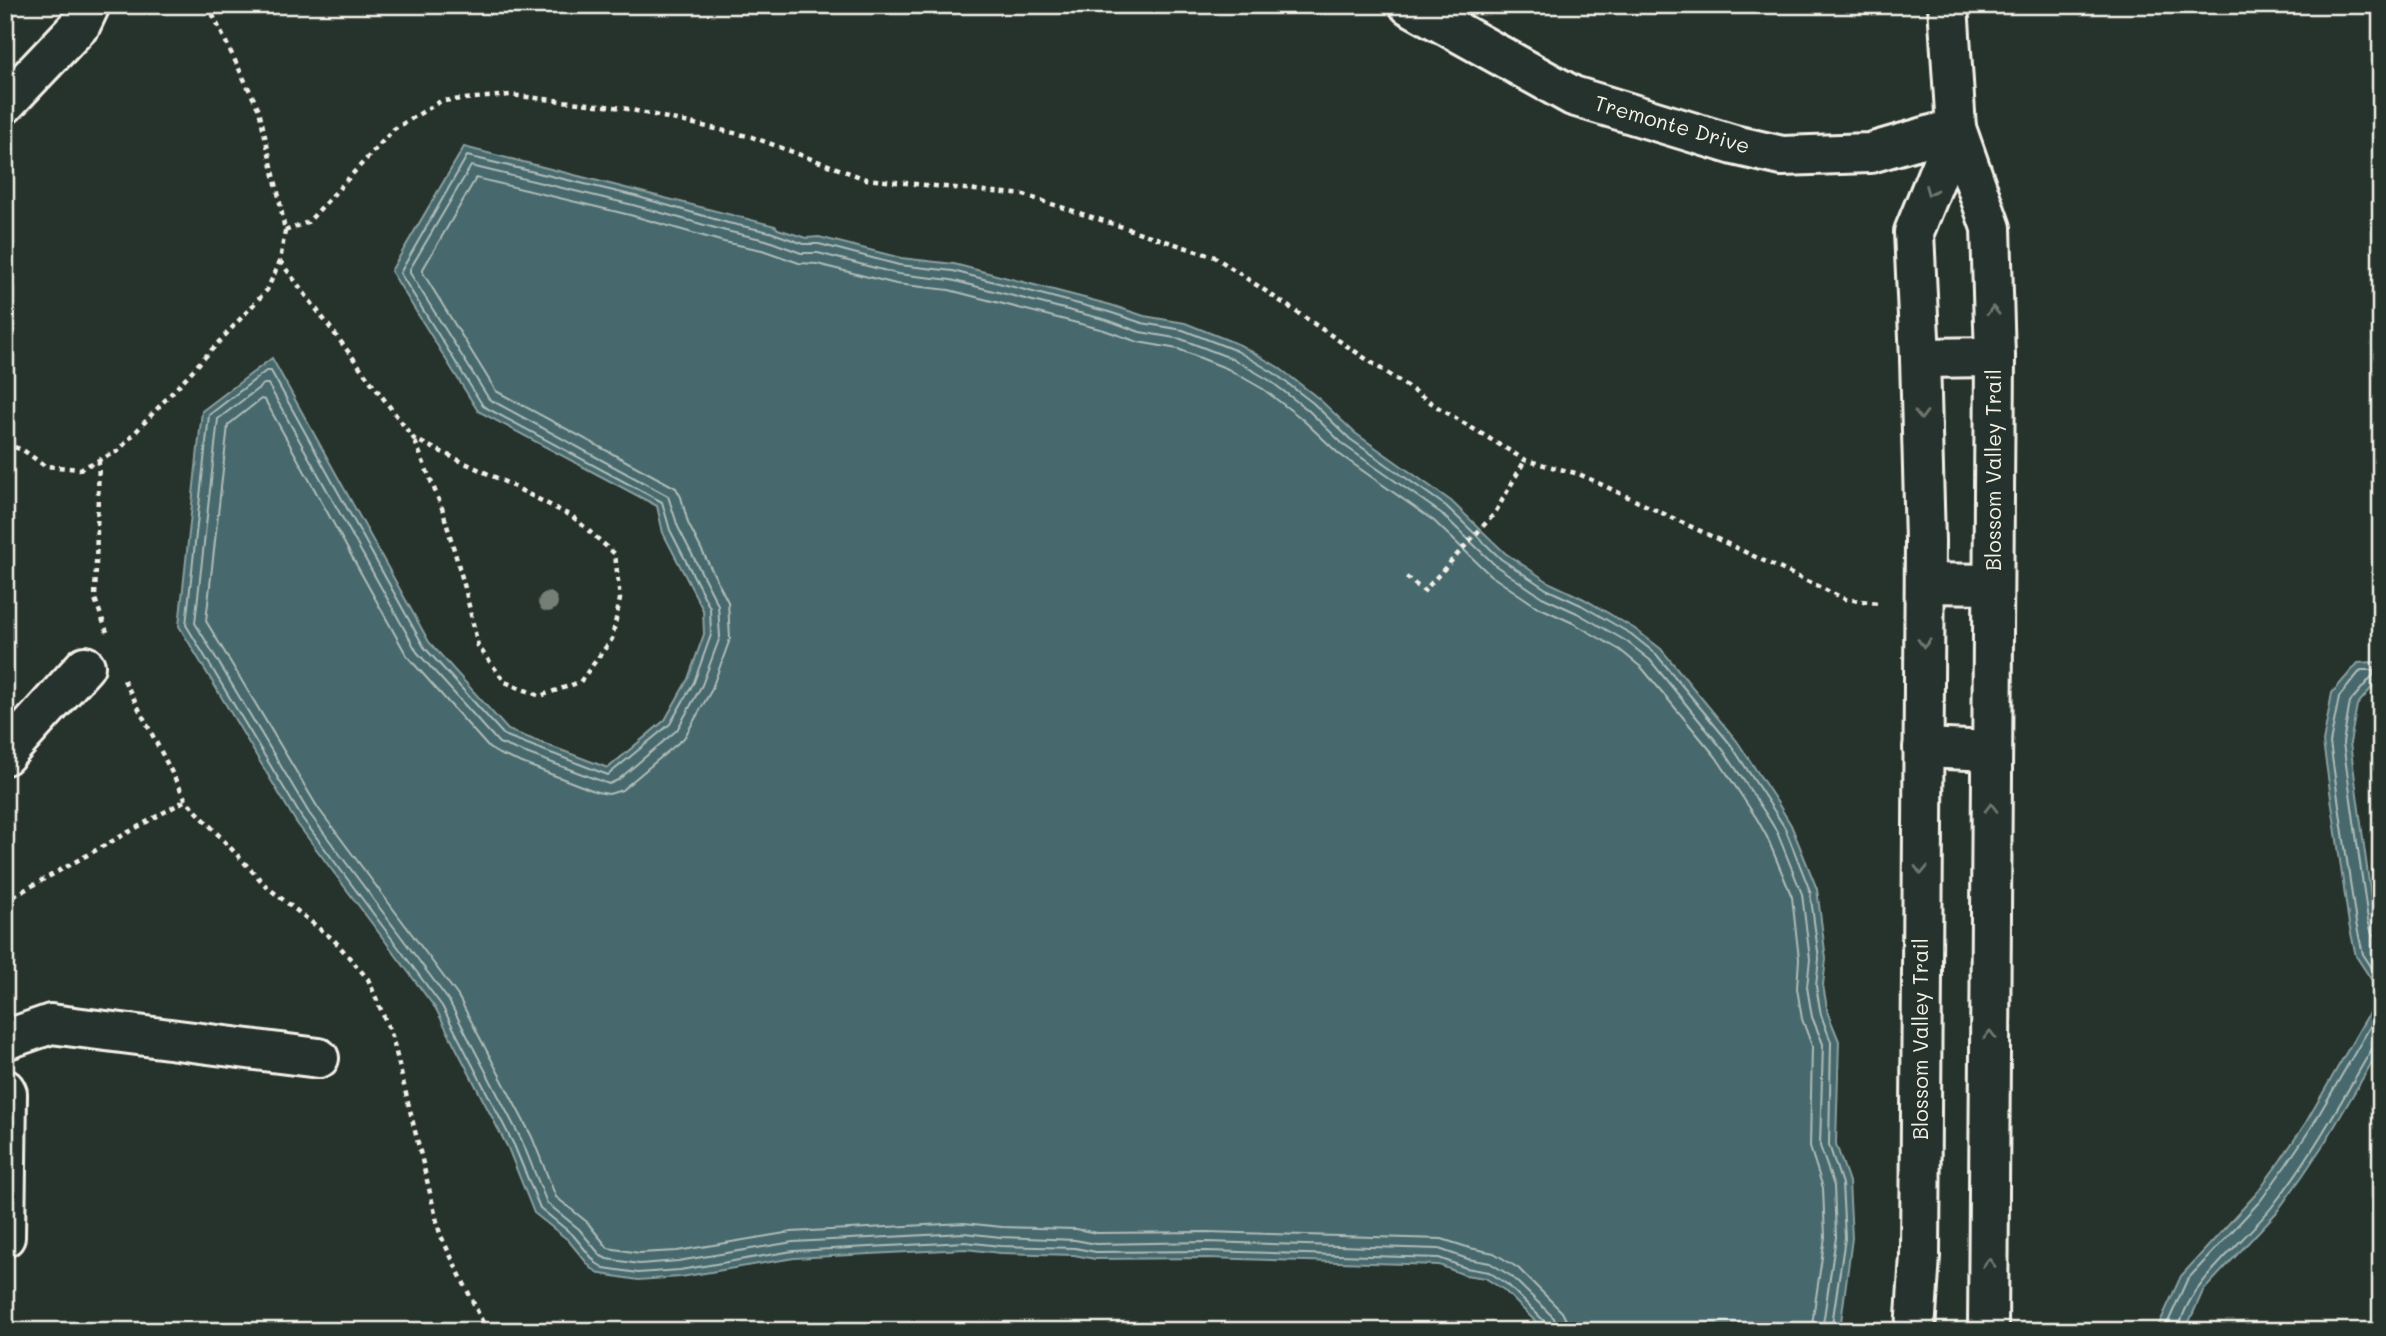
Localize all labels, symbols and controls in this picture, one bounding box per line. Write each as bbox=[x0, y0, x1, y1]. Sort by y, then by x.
street label: Tremonte Drive bbox=[1592, 88, 1753, 159]
one-way arrow bbox=[1925, 185, 1939, 197]
one-way arrow bbox=[1986, 305, 2001, 316]
street label: Blossom Valley Trail bbox=[1979, 369, 2006, 571]
one-way arrow bbox=[1914, 410, 1929, 421]
one-way arrow bbox=[1916, 638, 1932, 649]
one-way arrow bbox=[1983, 802, 1999, 812]
one-way arrow bbox=[1914, 865, 1929, 876]
street label: Blossom Valley Trail bbox=[1906, 938, 1933, 1140]
one-way arrow bbox=[1982, 1029, 1998, 1040]
one-way arrow bbox=[1981, 1257, 1997, 1267]

